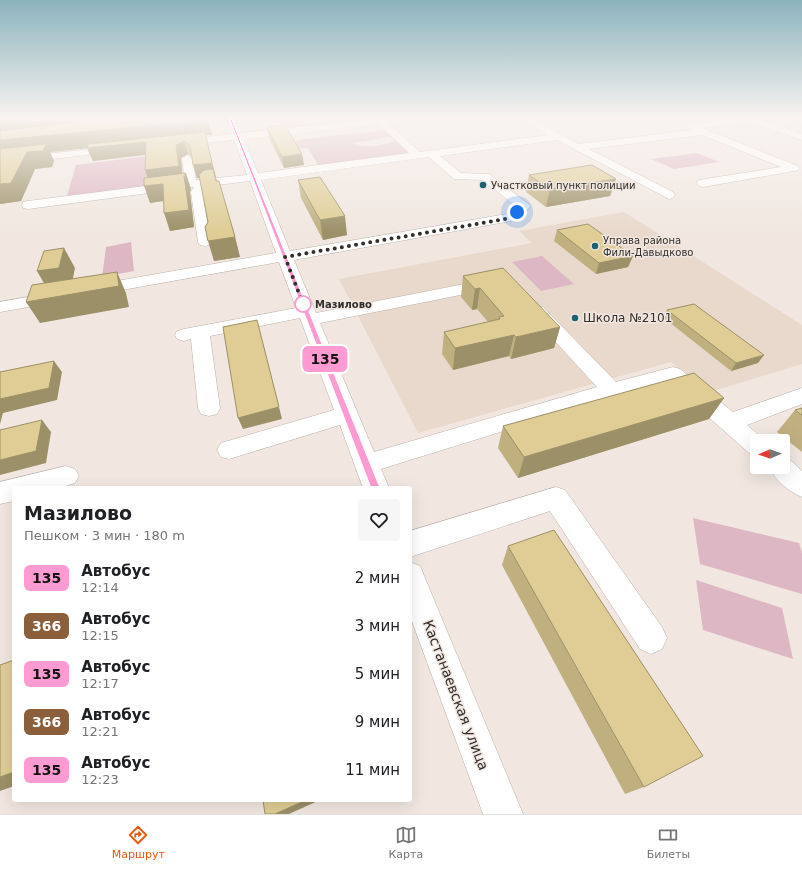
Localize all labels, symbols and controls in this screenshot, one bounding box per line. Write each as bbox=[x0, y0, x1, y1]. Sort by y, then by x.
marker: Участковый пункт полиции bbox=[478, 180, 488, 190]
place label: Участковый пункт полиции bbox=[491, 180, 635, 191]
your location bbox=[507, 202, 527, 222]
place label: Управа района Фили-Давыдково bbox=[603, 235, 693, 258]
marker: Управа района Фили-Давыдково bbox=[590, 241, 600, 251]
marker: Мазилово bbox=[294, 295, 312, 313]
place label: Мазилово bbox=[315, 299, 372, 310]
place label: Школа №2101 bbox=[583, 311, 672, 325]
marker: Школа №2101 bbox=[570, 313, 580, 323]
line badge: 135 bbox=[302, 346, 348, 372]
text: 135 bbox=[310, 351, 340, 367]
north arrow bbox=[750, 434, 790, 474]
map controls bbox=[750, 434, 790, 474]
button: heart bbox=[358, 499, 400, 541]
text: Мазилово bbox=[24, 502, 132, 524]
text: Пешком · 3 мин · 180 m bbox=[24, 528, 185, 543]
text: Автобус bbox=[81, 562, 150, 580]
text: 2 мин bbox=[355, 569, 400, 587]
text: 135 bbox=[32, 570, 61, 586]
text: 12:14 bbox=[81, 580, 119, 595]
text: Автобус bbox=[81, 610, 150, 628]
text: 3 мин bbox=[355, 617, 400, 635]
text: 366 bbox=[32, 618, 61, 634]
street label: Кастанаевская улица bbox=[420, 618, 492, 772]
text: 12:15 bbox=[81, 628, 119, 643]
text: Автобус bbox=[81, 658, 150, 676]
text: 5 мин bbox=[355, 665, 400, 683]
text: 135 bbox=[32, 666, 61, 682]
text: 12:17 bbox=[81, 676, 119, 691]
text: Автобус bbox=[81, 706, 150, 724]
text: 9 мин bbox=[355, 713, 400, 731]
text: 366 bbox=[32, 714, 61, 730]
text: 12:21 bbox=[81, 724, 119, 739]
text: Автобус bbox=[81, 754, 150, 772]
text: 11 мин bbox=[345, 761, 400, 779]
text: 135 bbox=[32, 762, 61, 778]
text: 12:23 bbox=[81, 772, 119, 787]
tab: Маршрут bbox=[112, 824, 165, 861]
tab: Карта bbox=[388, 824, 423, 861]
tab: Билеты bbox=[647, 824, 690, 861]

